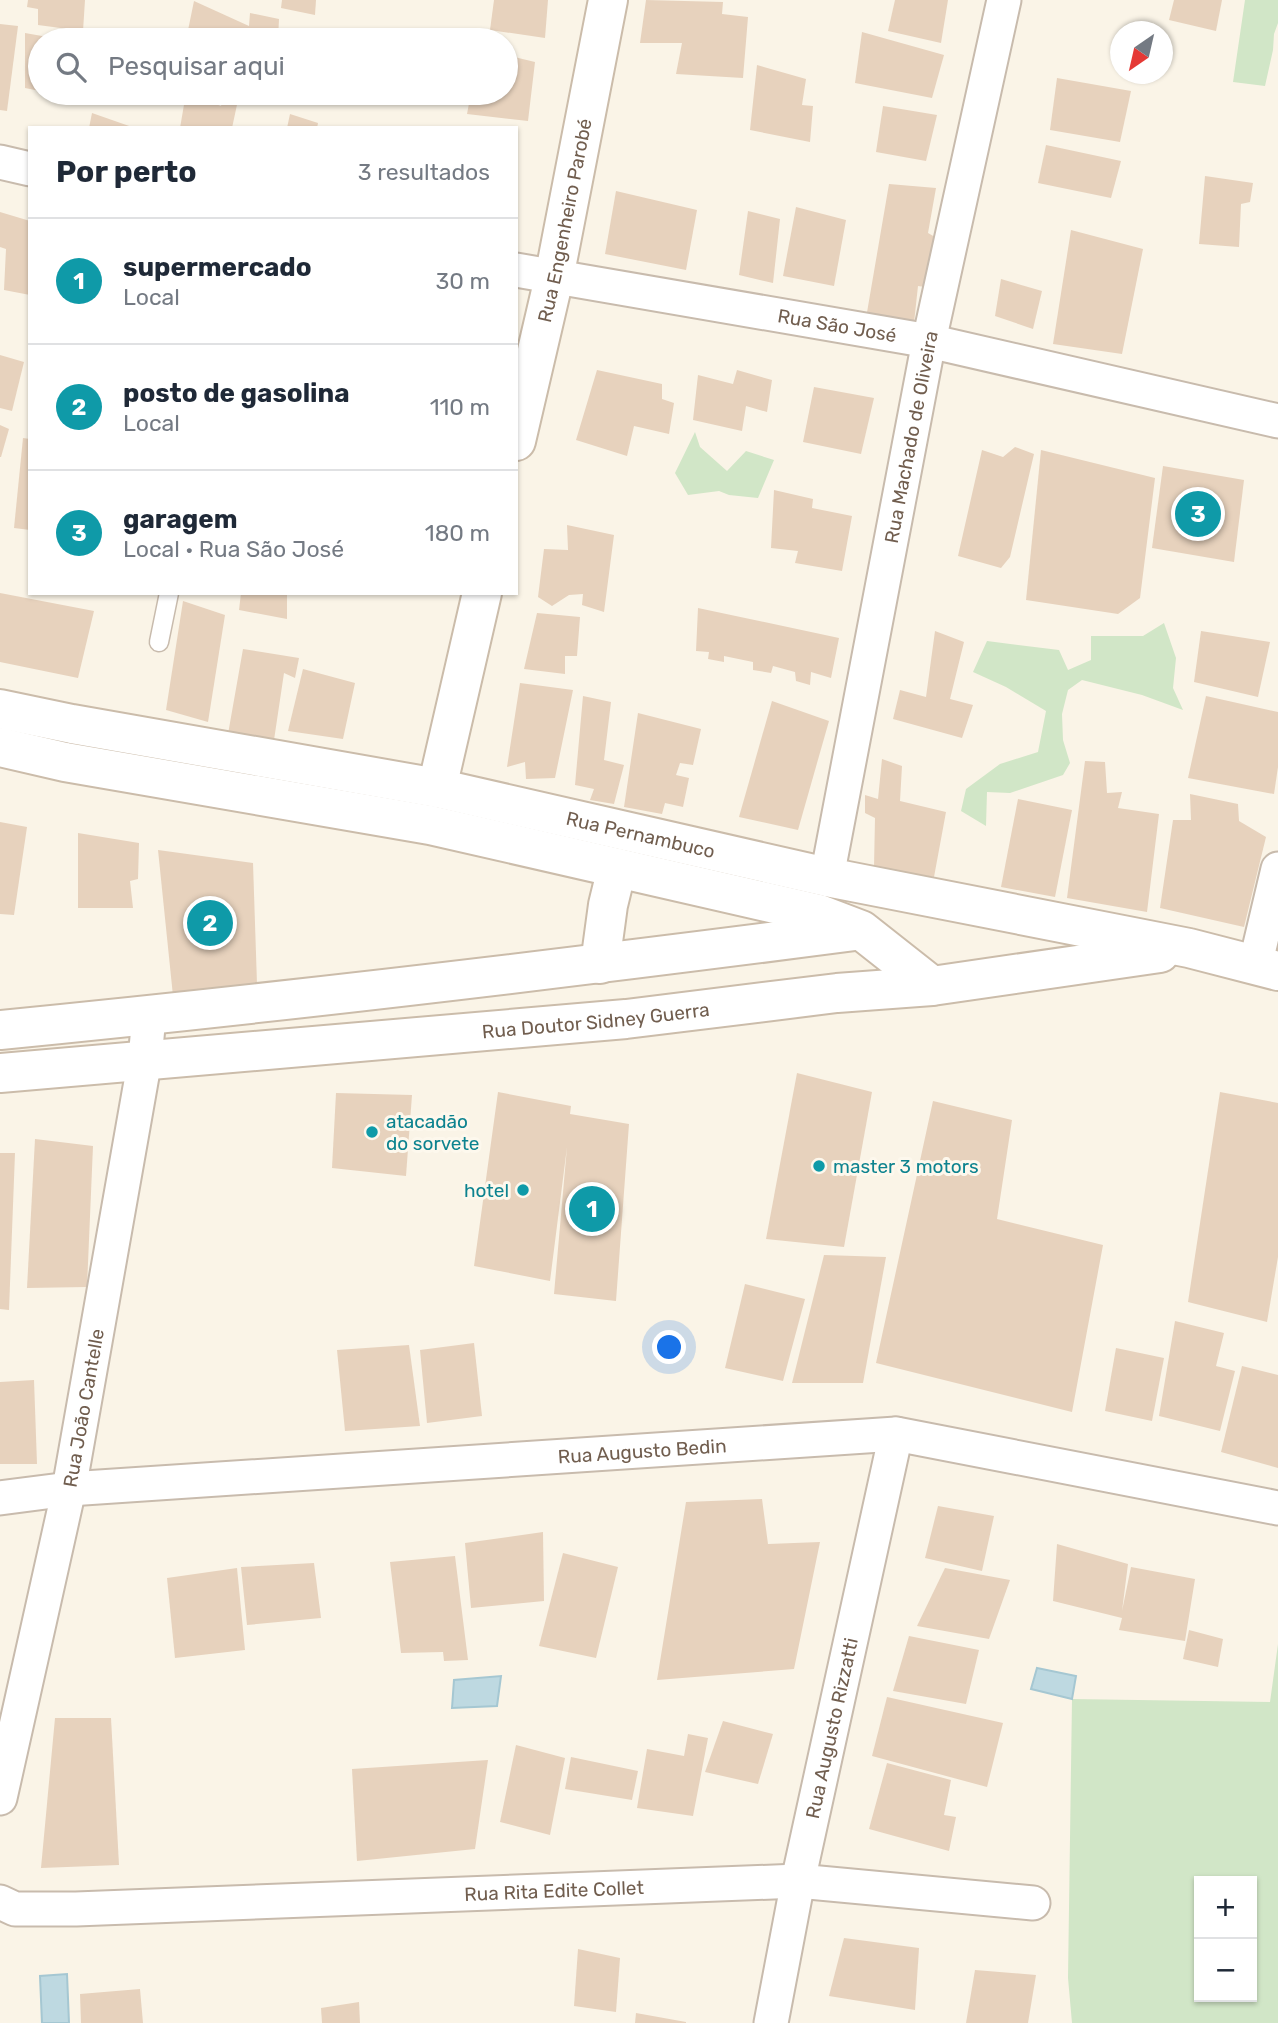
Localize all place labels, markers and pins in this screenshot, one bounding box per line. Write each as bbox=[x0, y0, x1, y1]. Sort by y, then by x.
pin: 3 bbox=[1175, 488, 1221, 540]
pin: 2 bbox=[187, 897, 233, 949]
place label: atacadão do sorvete bbox=[386, 1110, 480, 1155]
marker: atacadão do sorvete bbox=[364, 1124, 380, 1140]
place label: master 3 motors bbox=[833, 1155, 979, 1178]
marker: master 3 motors bbox=[811, 1158, 827, 1174]
place label: hotel bbox=[464, 1179, 509, 1202]
marker: hotel bbox=[515, 1182, 531, 1198]
pin: 1 bbox=[569, 1183, 615, 1235]

